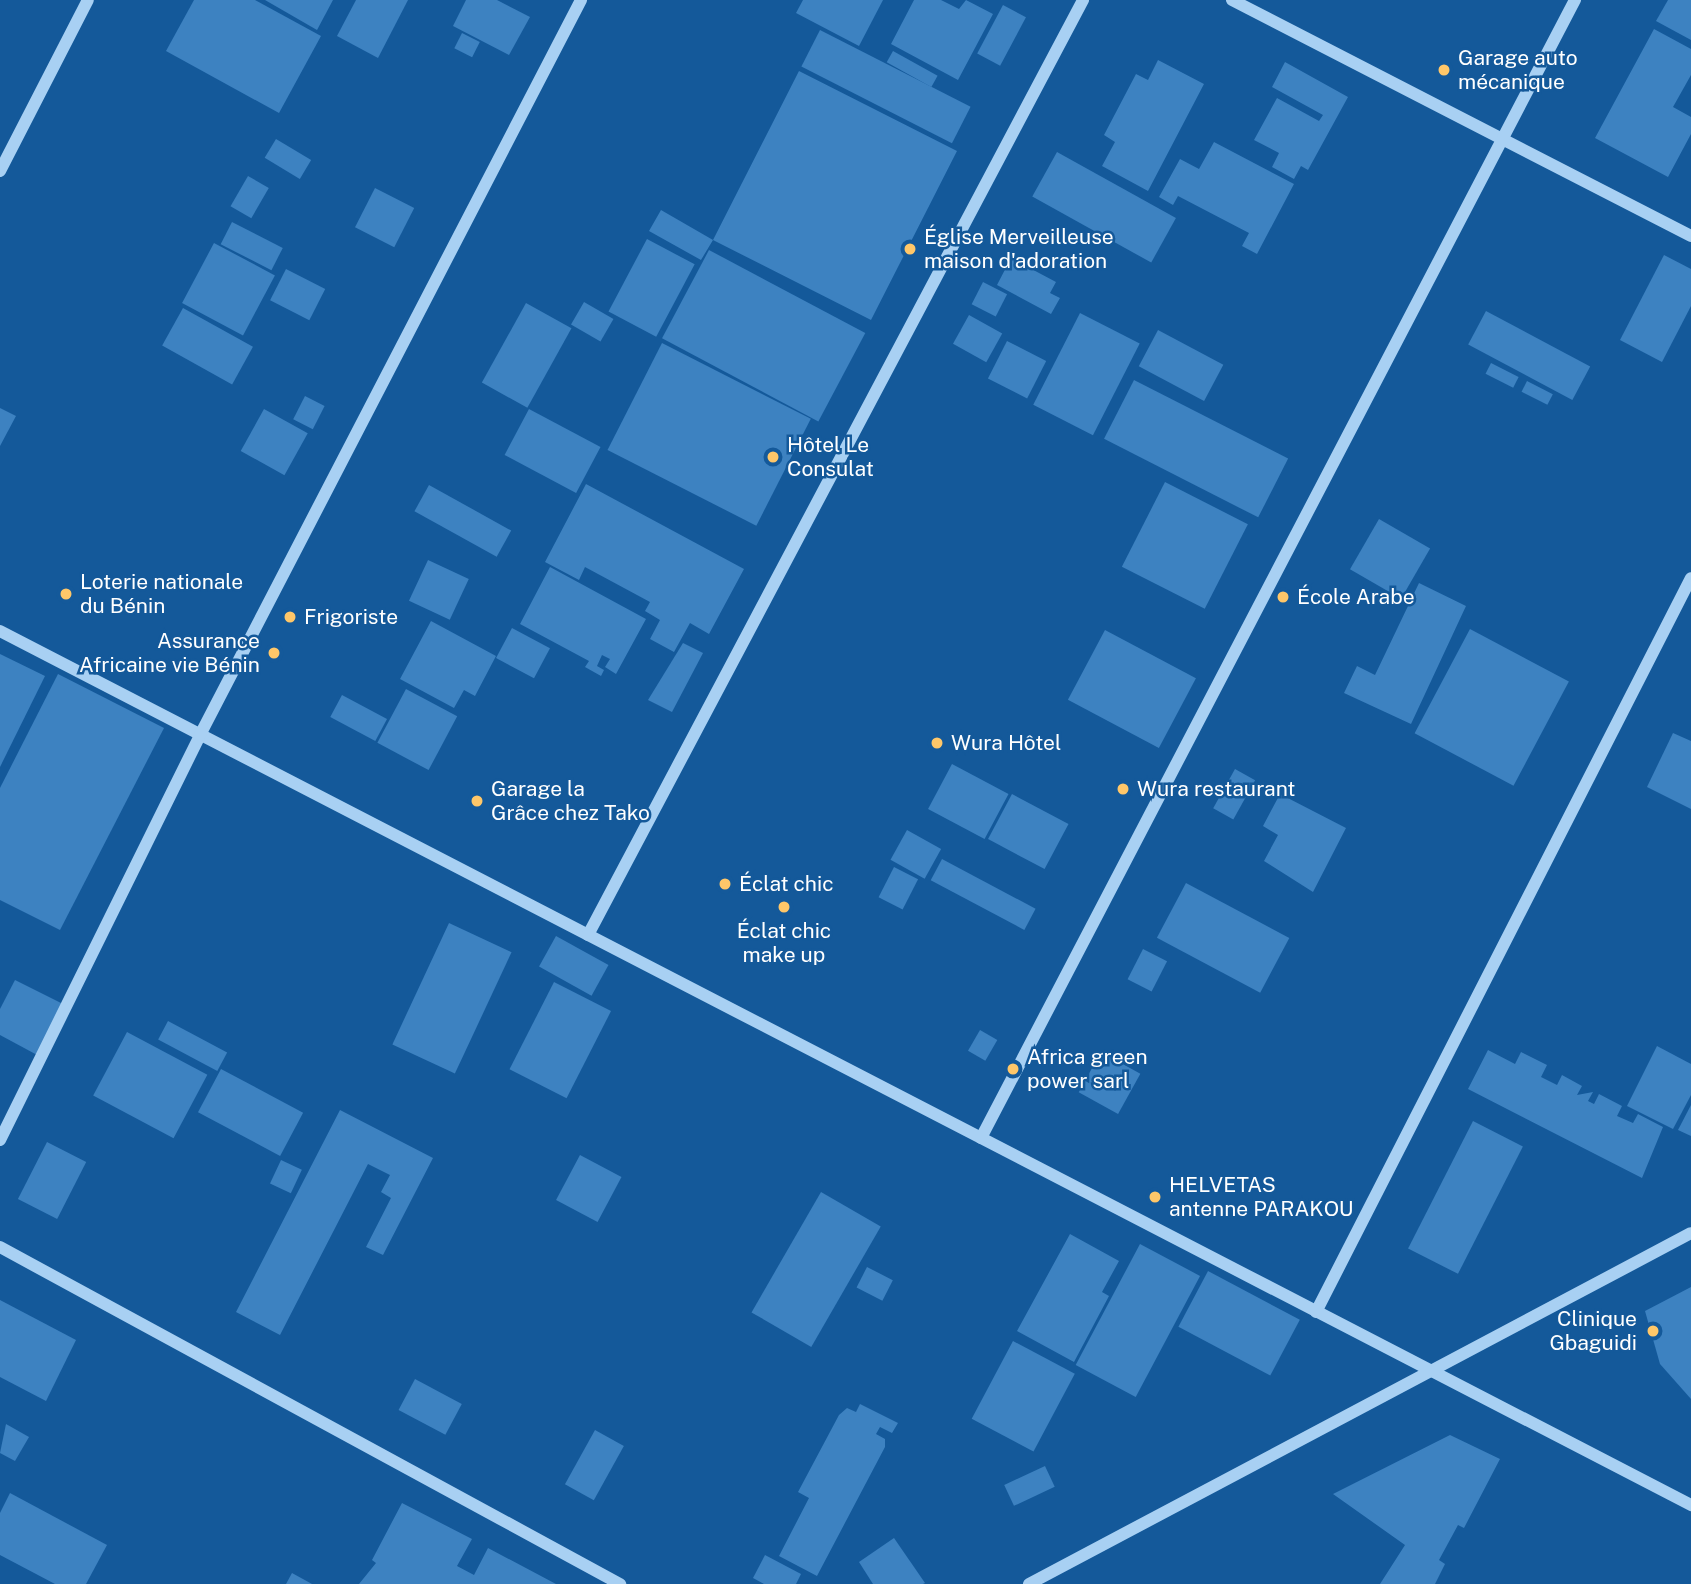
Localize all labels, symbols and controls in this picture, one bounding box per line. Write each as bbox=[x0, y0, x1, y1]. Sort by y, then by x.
place label: Garage auto mécanique bbox=[1458, 45, 1578, 95]
marker: Garage auto mécanique bbox=[1436, 62, 1452, 78]
place label: Église Merveilleuse maison d'adoration bbox=[924, 224, 1114, 274]
marker: Église Merveilleuse maison d'adoration bbox=[902, 241, 918, 257]
place label: Hôtel Le Consulat bbox=[787, 432, 874, 482]
marker: Hôtel Le Consulat bbox=[765, 449, 781, 465]
place label: Loterie nationale du Bénin bbox=[80, 569, 243, 619]
place label: École Arabe bbox=[1297, 584, 1415, 610]
marker: Loterie nationale du Bénin bbox=[58, 586, 74, 602]
marker: École Arabe bbox=[1275, 589, 1291, 605]
place label: Frigoriste bbox=[304, 604, 398, 630]
marker: Frigoriste bbox=[282, 609, 298, 625]
place label: Assurance Africaine vie Bénin bbox=[79, 628, 260, 678]
marker: Assurance Africaine vie Bénin bbox=[266, 645, 282, 661]
place label: Wura Hôtel bbox=[951, 730, 1061, 756]
marker: Wura Hôtel bbox=[929, 735, 945, 751]
place label: Garage la Grâce chez Tako bbox=[491, 776, 650, 826]
place label: Wura restaurant bbox=[1137, 776, 1295, 802]
marker: Wura restaurant bbox=[1115, 781, 1131, 797]
marker: Garage la Grâce chez Tako bbox=[469, 793, 485, 809]
place label: Éclat chic bbox=[739, 871, 834, 897]
marker: Éclat chic bbox=[717, 876, 733, 892]
marker: Éclat chic make up bbox=[776, 899, 792, 915]
place label: Éclat chic make up bbox=[737, 918, 831, 968]
place label: Africa green power sarl bbox=[1027, 1044, 1148, 1094]
marker: Africa green power sarl bbox=[1005, 1061, 1021, 1077]
place label: HELVETAS antenne PARAKOU bbox=[1169, 1172, 1354, 1222]
marker: HELVETAS antenne PARAKOU bbox=[1147, 1189, 1163, 1205]
place label: Clinique Gbaguidi bbox=[1549, 1306, 1637, 1356]
marker: Clinique Gbaguidi bbox=[1643, 1321, 1663, 1341]

